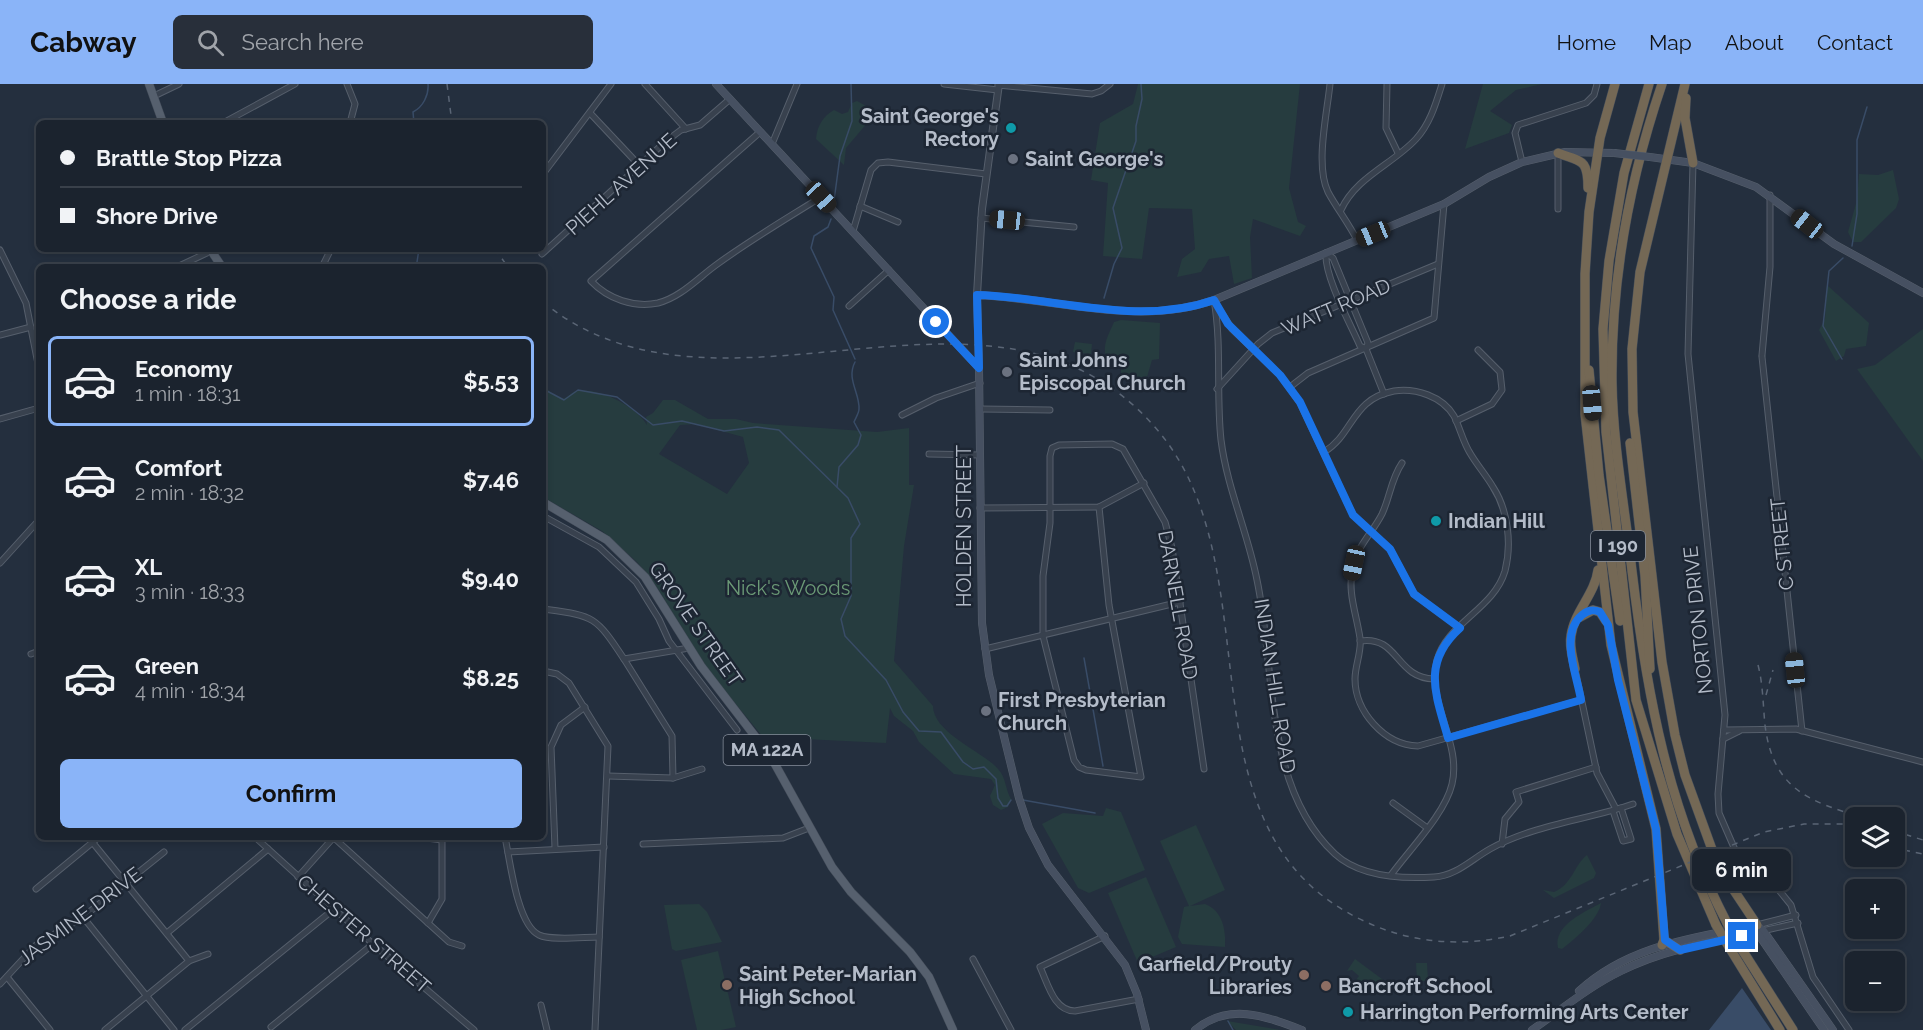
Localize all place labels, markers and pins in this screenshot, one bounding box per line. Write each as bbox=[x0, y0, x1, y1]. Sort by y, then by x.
place label: Saint George's Rectory bbox=[861, 104, 999, 151]
marker: Saint George's Rectory bbox=[1004, 121, 1018, 135]
place label: Saint George's bbox=[1025, 147, 1163, 171]
marker: Saint George's bbox=[1006, 152, 1020, 166]
place label: Saint Johns Episcopal Church bbox=[1019, 348, 1186, 395]
marker: Saint Johns Episcopal Church bbox=[1000, 365, 1014, 379]
place label: Indian Hill bbox=[1448, 509, 1545, 533]
marker: Indian Hill bbox=[1429, 514, 1443, 528]
place label: First Presbyterian Church bbox=[998, 688, 1166, 735]
marker: First Presbyterian Church bbox=[979, 704, 993, 718]
place label: Garfield/Prouty Libraries bbox=[1139, 952, 1292, 999]
place label: Saint Peter-Marian High School bbox=[739, 962, 917, 1009]
marker: Garfield/Prouty Libraries bbox=[1297, 968, 1311, 982]
place label: Bancroft School bbox=[1338, 974, 1493, 998]
marker: Saint Peter-Marian High School bbox=[720, 978, 734, 992]
marker: Bancroft School bbox=[1319, 979, 1333, 993]
place label: Harrington Performing Arts Center bbox=[1360, 1000, 1689, 1024]
marker: Harrington Performing Arts Center bbox=[1341, 1005, 1355, 1019]

